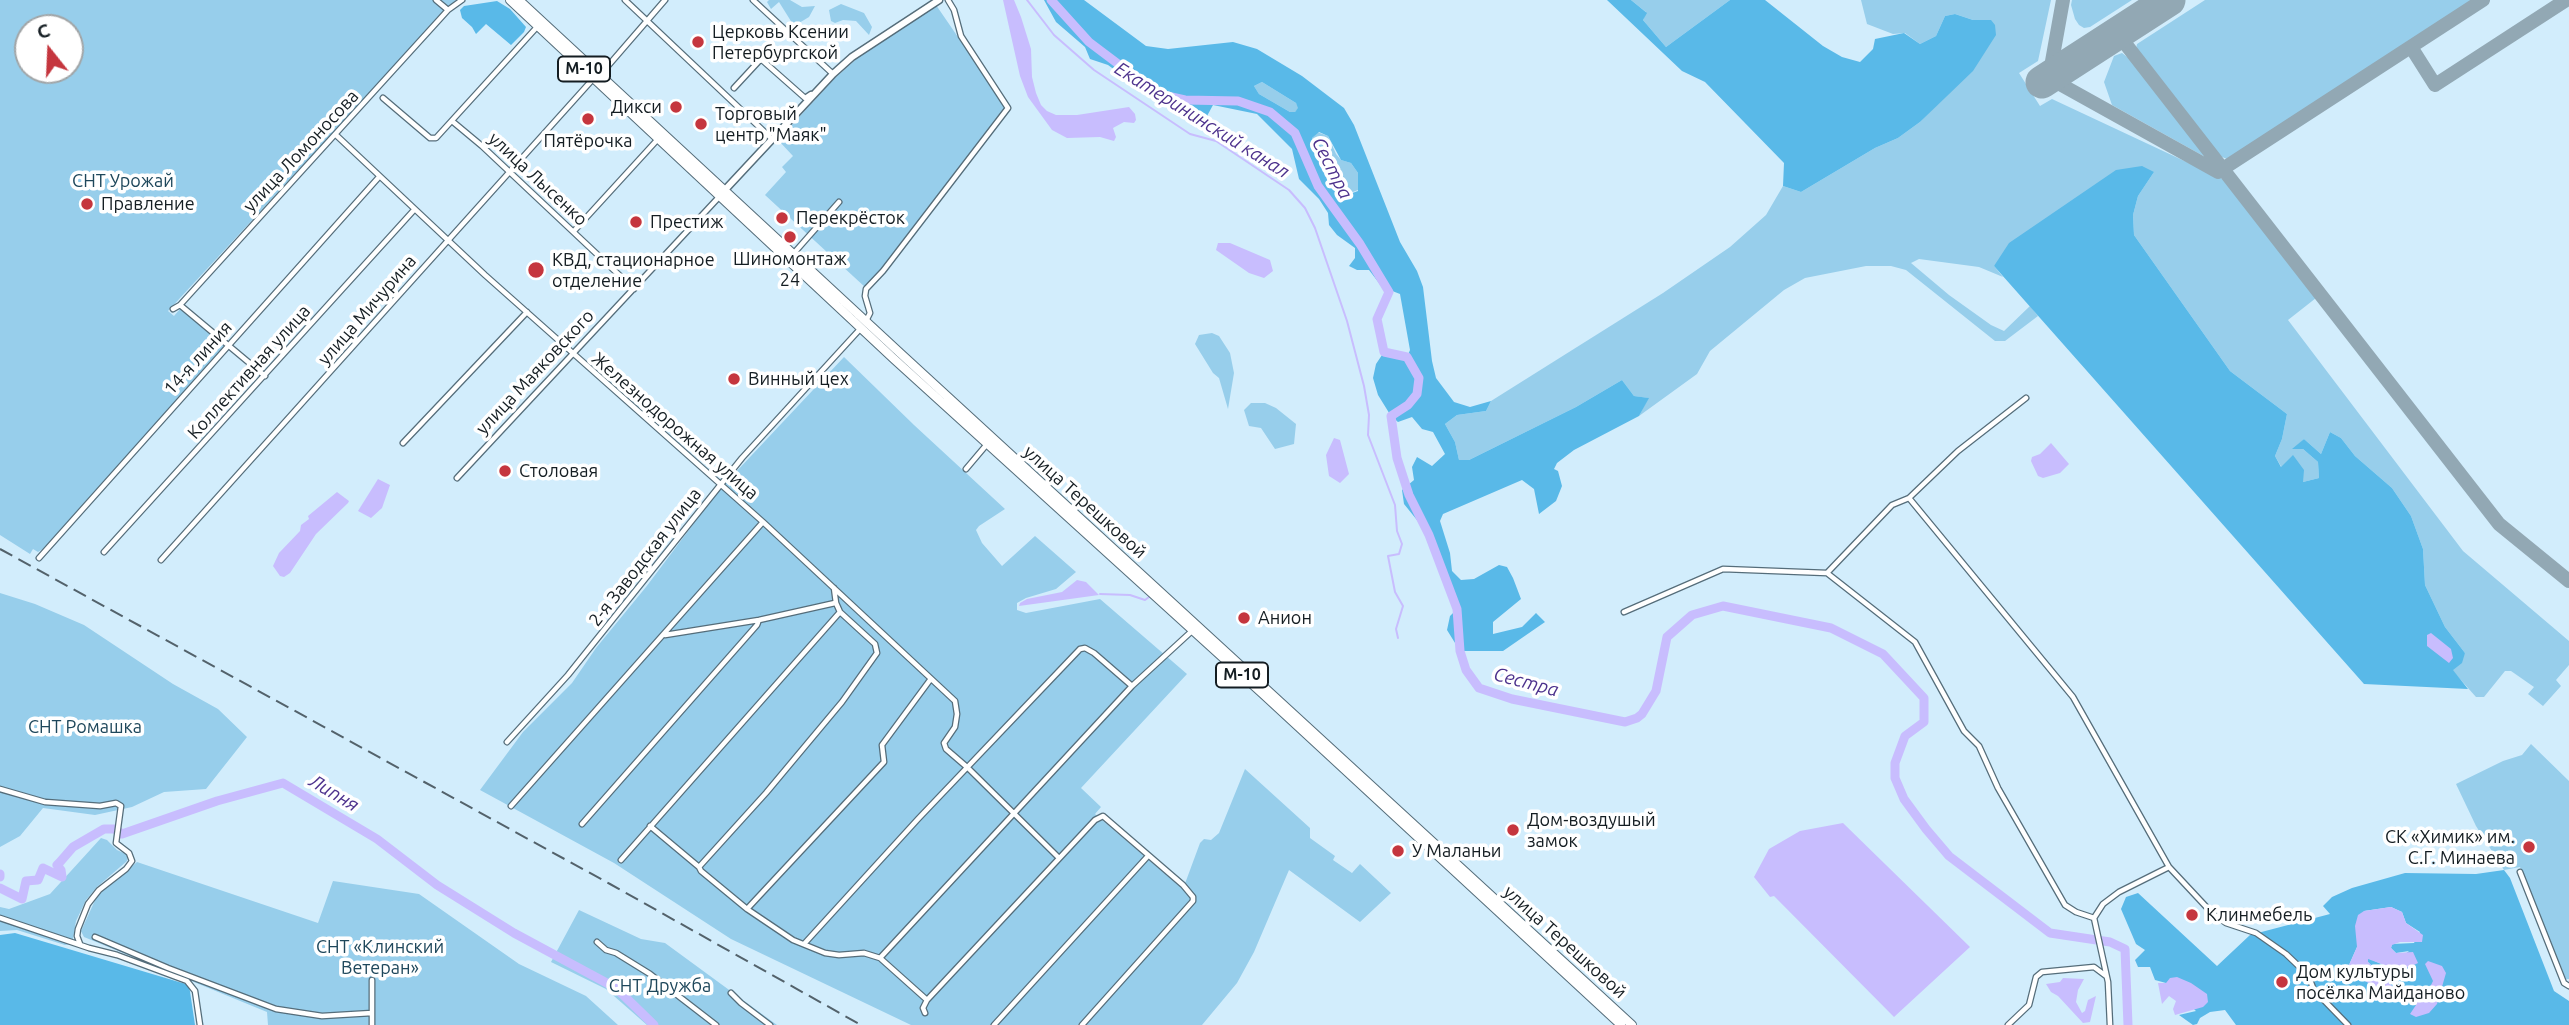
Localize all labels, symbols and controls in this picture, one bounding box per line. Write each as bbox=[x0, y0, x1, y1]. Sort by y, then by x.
north arrow bbox=[14, 14, 84, 84]
text: С bbox=[34, 19, 52, 43]
place label: Церковь Ксении Петербургской bbox=[712, 21, 849, 64]
marker: Церковь Ксении Петербургской bbox=[690, 34, 706, 50]
road number: М-10 bbox=[558, 57, 610, 82]
water label: Екатерининский канал bbox=[1111, 57, 1293, 183]
street label: улица Ломоносова bbox=[239, 85, 363, 217]
place label: Дикси bbox=[611, 96, 662, 118]
marker: Дикси bbox=[668, 99, 684, 115]
place label: Торговый центр "Маяк" bbox=[715, 103, 827, 146]
marker: Пятёрочка bbox=[580, 111, 596, 127]
marker: Торговый центр "Маяк" bbox=[693, 116, 709, 132]
street label: улица Лысенко bbox=[484, 128, 592, 230]
place label: Пятёрочка bbox=[543, 130, 633, 152]
water label: Сестра bbox=[1307, 133, 1357, 203]
park label: СНТ Урожай bbox=[72, 170, 174, 192]
place label: Правление bbox=[101, 193, 195, 215]
marker: Правление bbox=[79, 196, 95, 212]
place label: Перекрёсток bbox=[796, 207, 905, 229]
marker: Перекрёсток bbox=[774, 210, 790, 226]
place label: Престиж bbox=[650, 211, 723, 233]
marker: Престиж bbox=[628, 214, 644, 230]
marker: Шиномонтаж 24 bbox=[782, 229, 798, 245]
place label: Шиномонтаж 24 bbox=[733, 248, 847, 290]
place label: КВД, стационарное отделение bbox=[552, 249, 715, 292]
street label: улица Мичурина bbox=[313, 251, 421, 369]
marker: КВД, стационарное отделение bbox=[526, 260, 546, 280]
street label: Коллективная улица bbox=[183, 300, 315, 444]
street label: улица Маяковского bbox=[472, 305, 598, 439]
street label: 14-я линия bbox=[159, 317, 237, 399]
street label: Железнодорожная улица bbox=[587, 348, 763, 504]
place label: Винный цех bbox=[748, 368, 849, 390]
marker: Винный цех bbox=[726, 371, 742, 387]
street label: улица Терешковой bbox=[1019, 441, 1151, 563]
place label: Столовая bbox=[519, 460, 598, 482]
marker: Столовая bbox=[497, 463, 513, 479]
street label: 2-я Заводская улица bbox=[584, 484, 706, 630]
place label: Анион bbox=[1258, 607, 1312, 629]
marker: Анион bbox=[1236, 610, 1252, 626]
road number: М-10 bbox=[1216, 662, 1268, 688]
water label: Сестра bbox=[1491, 662, 1561, 702]
park label: СНТ Ромашка bbox=[28, 716, 142, 738]
water label: Липня bbox=[305, 769, 363, 817]
place label: Дом-воздушый замок bbox=[1527, 809, 1656, 852]
marker: Дом-воздушый замок bbox=[1505, 822, 1521, 838]
place label: СК «Химик» им. С.Г. Минаева bbox=[2385, 826, 2515, 868]
marker: СК «Химик» им. С.Г. Минаева bbox=[2521, 839, 2537, 855]
place label: У Маланьи bbox=[1412, 840, 1501, 862]
marker: У Маланьи bbox=[1390, 843, 1406, 859]
street label: улица Терешковой bbox=[1499, 881, 1631, 1003]
place label: Клинмебель bbox=[2206, 904, 2312, 926]
marker: Клинмебель bbox=[2184, 907, 2200, 923]
park label: СНТ «Клинский Ветеран» bbox=[316, 936, 444, 978]
place label: Дом культуры посёлка Майданово bbox=[2296, 961, 2465, 1004]
marker: Дом культуры посёлка Майданово bbox=[2274, 974, 2290, 990]
park label: СНТ Дружба bbox=[609, 975, 711, 997]

